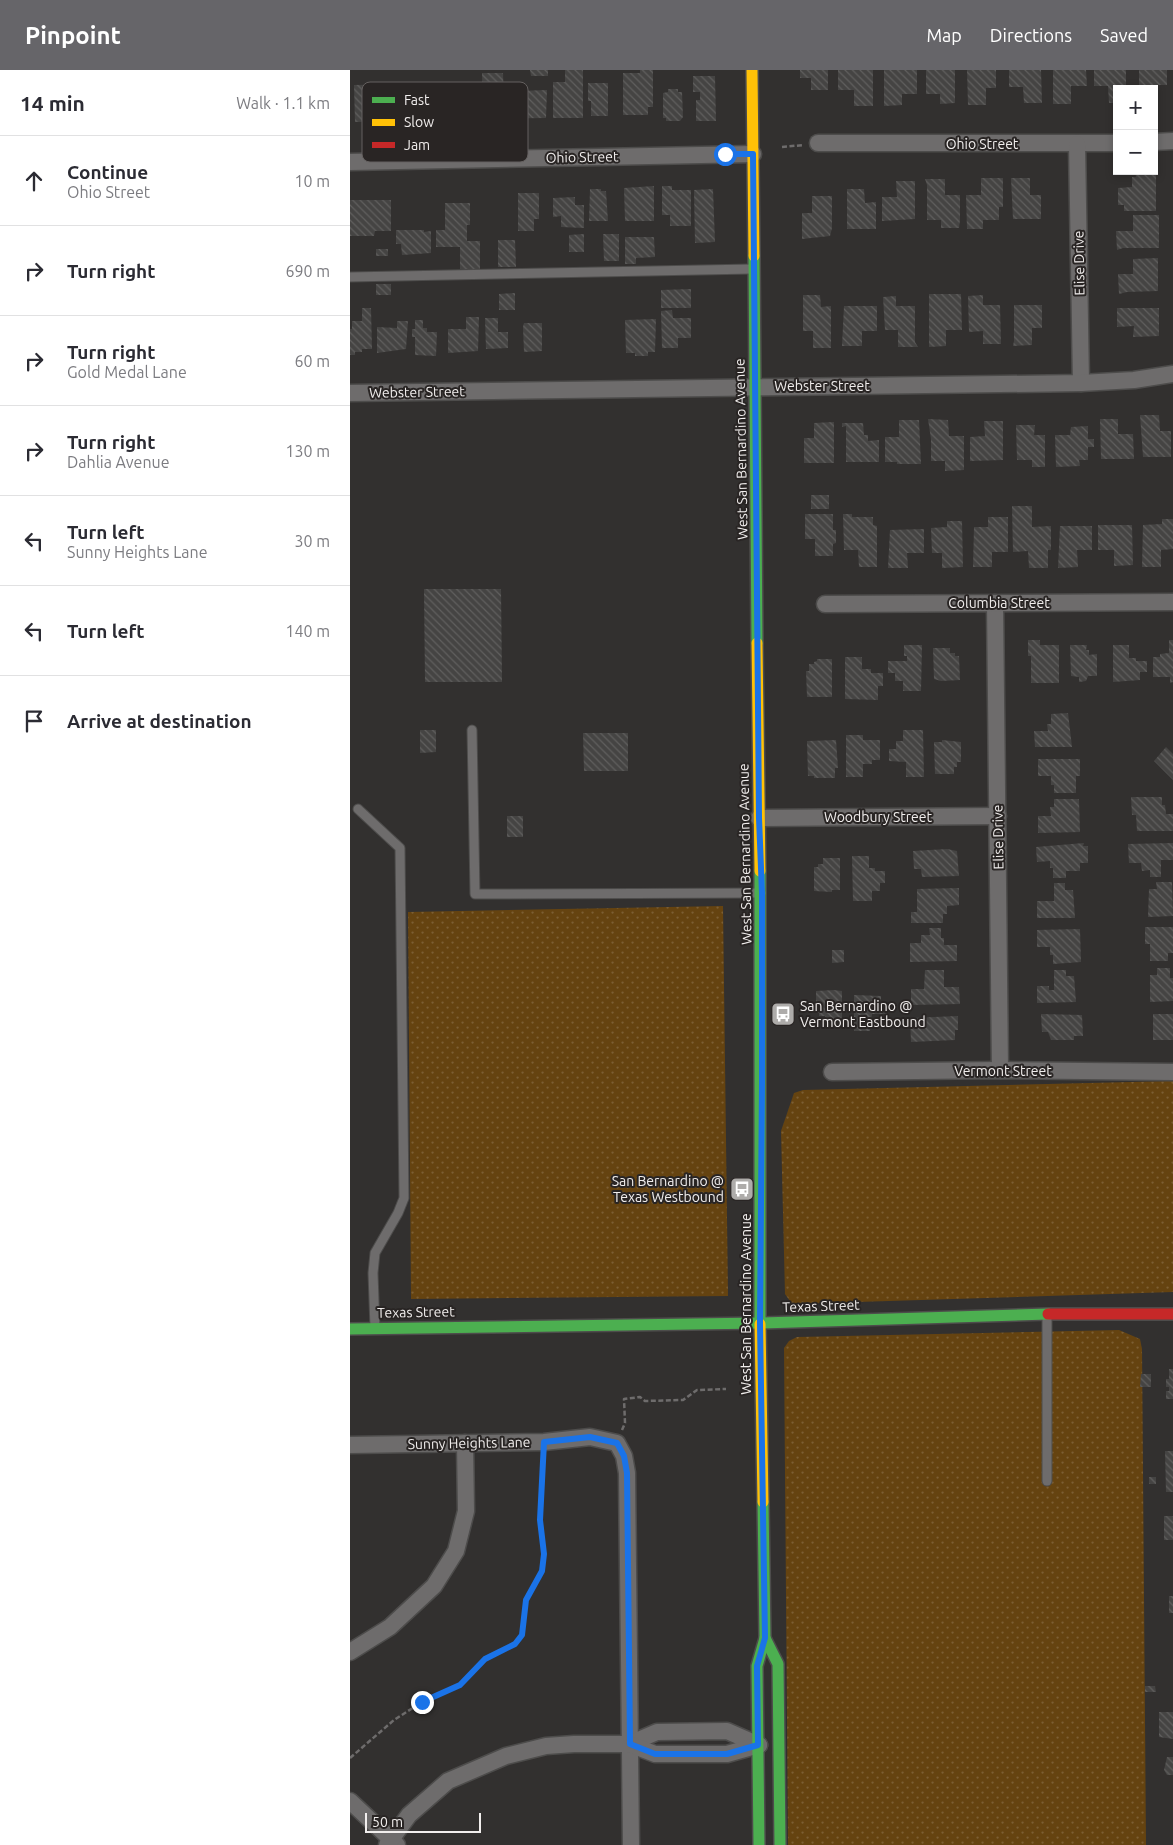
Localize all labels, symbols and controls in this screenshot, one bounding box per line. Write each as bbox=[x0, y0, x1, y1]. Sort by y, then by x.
text: Pinpoint bbox=[25, 22, 121, 49]
text: Map bbox=[926, 25, 962, 45]
text: Directions bbox=[990, 25, 1072, 45]
text: Saved bbox=[1100, 25, 1148, 45]
legend bbox=[362, 82, 528, 162]
map controls bbox=[1113, 85, 1158, 175]
button: + bbox=[1113, 85, 1158, 130]
text: 14 min bbox=[20, 91, 85, 115]
text: Fast bbox=[404, 92, 430, 108]
text: Walk · 1.1 km bbox=[236, 94, 330, 112]
text: Slow bbox=[404, 114, 434, 130]
button: − bbox=[1113, 130, 1158, 175]
street label: Ohio Street bbox=[946, 136, 1019, 152]
text: Jam bbox=[404, 137, 430, 153]
route start bbox=[714, 143, 737, 166]
street label: Ohio Street bbox=[545, 148, 619, 166]
text: Continue bbox=[67, 161, 148, 183]
icon: ahead bbox=[20, 167, 48, 195]
text: 10 m bbox=[294, 172, 330, 190]
text: Ohio Street bbox=[67, 183, 150, 201]
street label: Elise Drive bbox=[1070, 230, 1088, 296]
icon: right bbox=[20, 257, 48, 285]
text: Turn right bbox=[67, 260, 155, 282]
text: 690 m bbox=[285, 262, 330, 280]
text: Turn right bbox=[67, 341, 155, 363]
icon: right bbox=[20, 347, 48, 375]
text: 60 m bbox=[294, 352, 330, 370]
street label: West San Bernardino Avenue bbox=[731, 358, 751, 540]
text: Gold Medal Lane bbox=[67, 363, 187, 381]
street label: Webster Street bbox=[774, 378, 870, 394]
street label: Webster Street bbox=[369, 383, 465, 401]
text: Turn right bbox=[67, 431, 155, 453]
icon: right bbox=[20, 437, 48, 465]
text: 130 m bbox=[285, 442, 330, 460]
text: Dahlia Avenue bbox=[67, 453, 170, 471]
text: Turn left bbox=[67, 521, 145, 543]
icon: left bbox=[20, 527, 48, 555]
text: 30 m bbox=[294, 532, 330, 550]
text: Sunny Heights Lane bbox=[67, 543, 208, 561]
street label: Columbia Street bbox=[948, 595, 1050, 611]
icon: left bbox=[20, 617, 48, 645]
text: Turn left bbox=[67, 620, 145, 642]
text: 140 m bbox=[285, 622, 330, 640]
icon: arrive bbox=[20, 707, 48, 735]
text: Arrive at destination bbox=[67, 710, 252, 732]
street label: West San Bernardino Avenue bbox=[735, 763, 755, 945]
street label: Elise Drive bbox=[989, 804, 1007, 870]
street label: Woodbury Street bbox=[824, 809, 933, 825]
place label: San Bernardino @ Vermont Eastbound bbox=[800, 998, 926, 1030]
bus stop icon: San Bernardino @ Vermont Eastbound bbox=[770, 1001, 796, 1027]
street label: Vermont Street bbox=[954, 1063, 1052, 1079]
place label: San Bernardino @ Texas Westbound bbox=[612, 1173, 724, 1205]
bus stop icon: San Bernardino @ Texas Westbound bbox=[729, 1176, 755, 1202]
street label: West San Bernardino Avenue bbox=[738, 1213, 754, 1395]
street label: Texas Street bbox=[782, 1297, 860, 1315]
street label: Texas Street bbox=[377, 1303, 455, 1321]
street label: Sunny Heights Lane bbox=[407, 1434, 531, 1452]
route end bbox=[411, 1691, 434, 1714]
scale bar bbox=[365, 1810, 481, 1833]
text: 50 m bbox=[372, 1814, 403, 1830]

